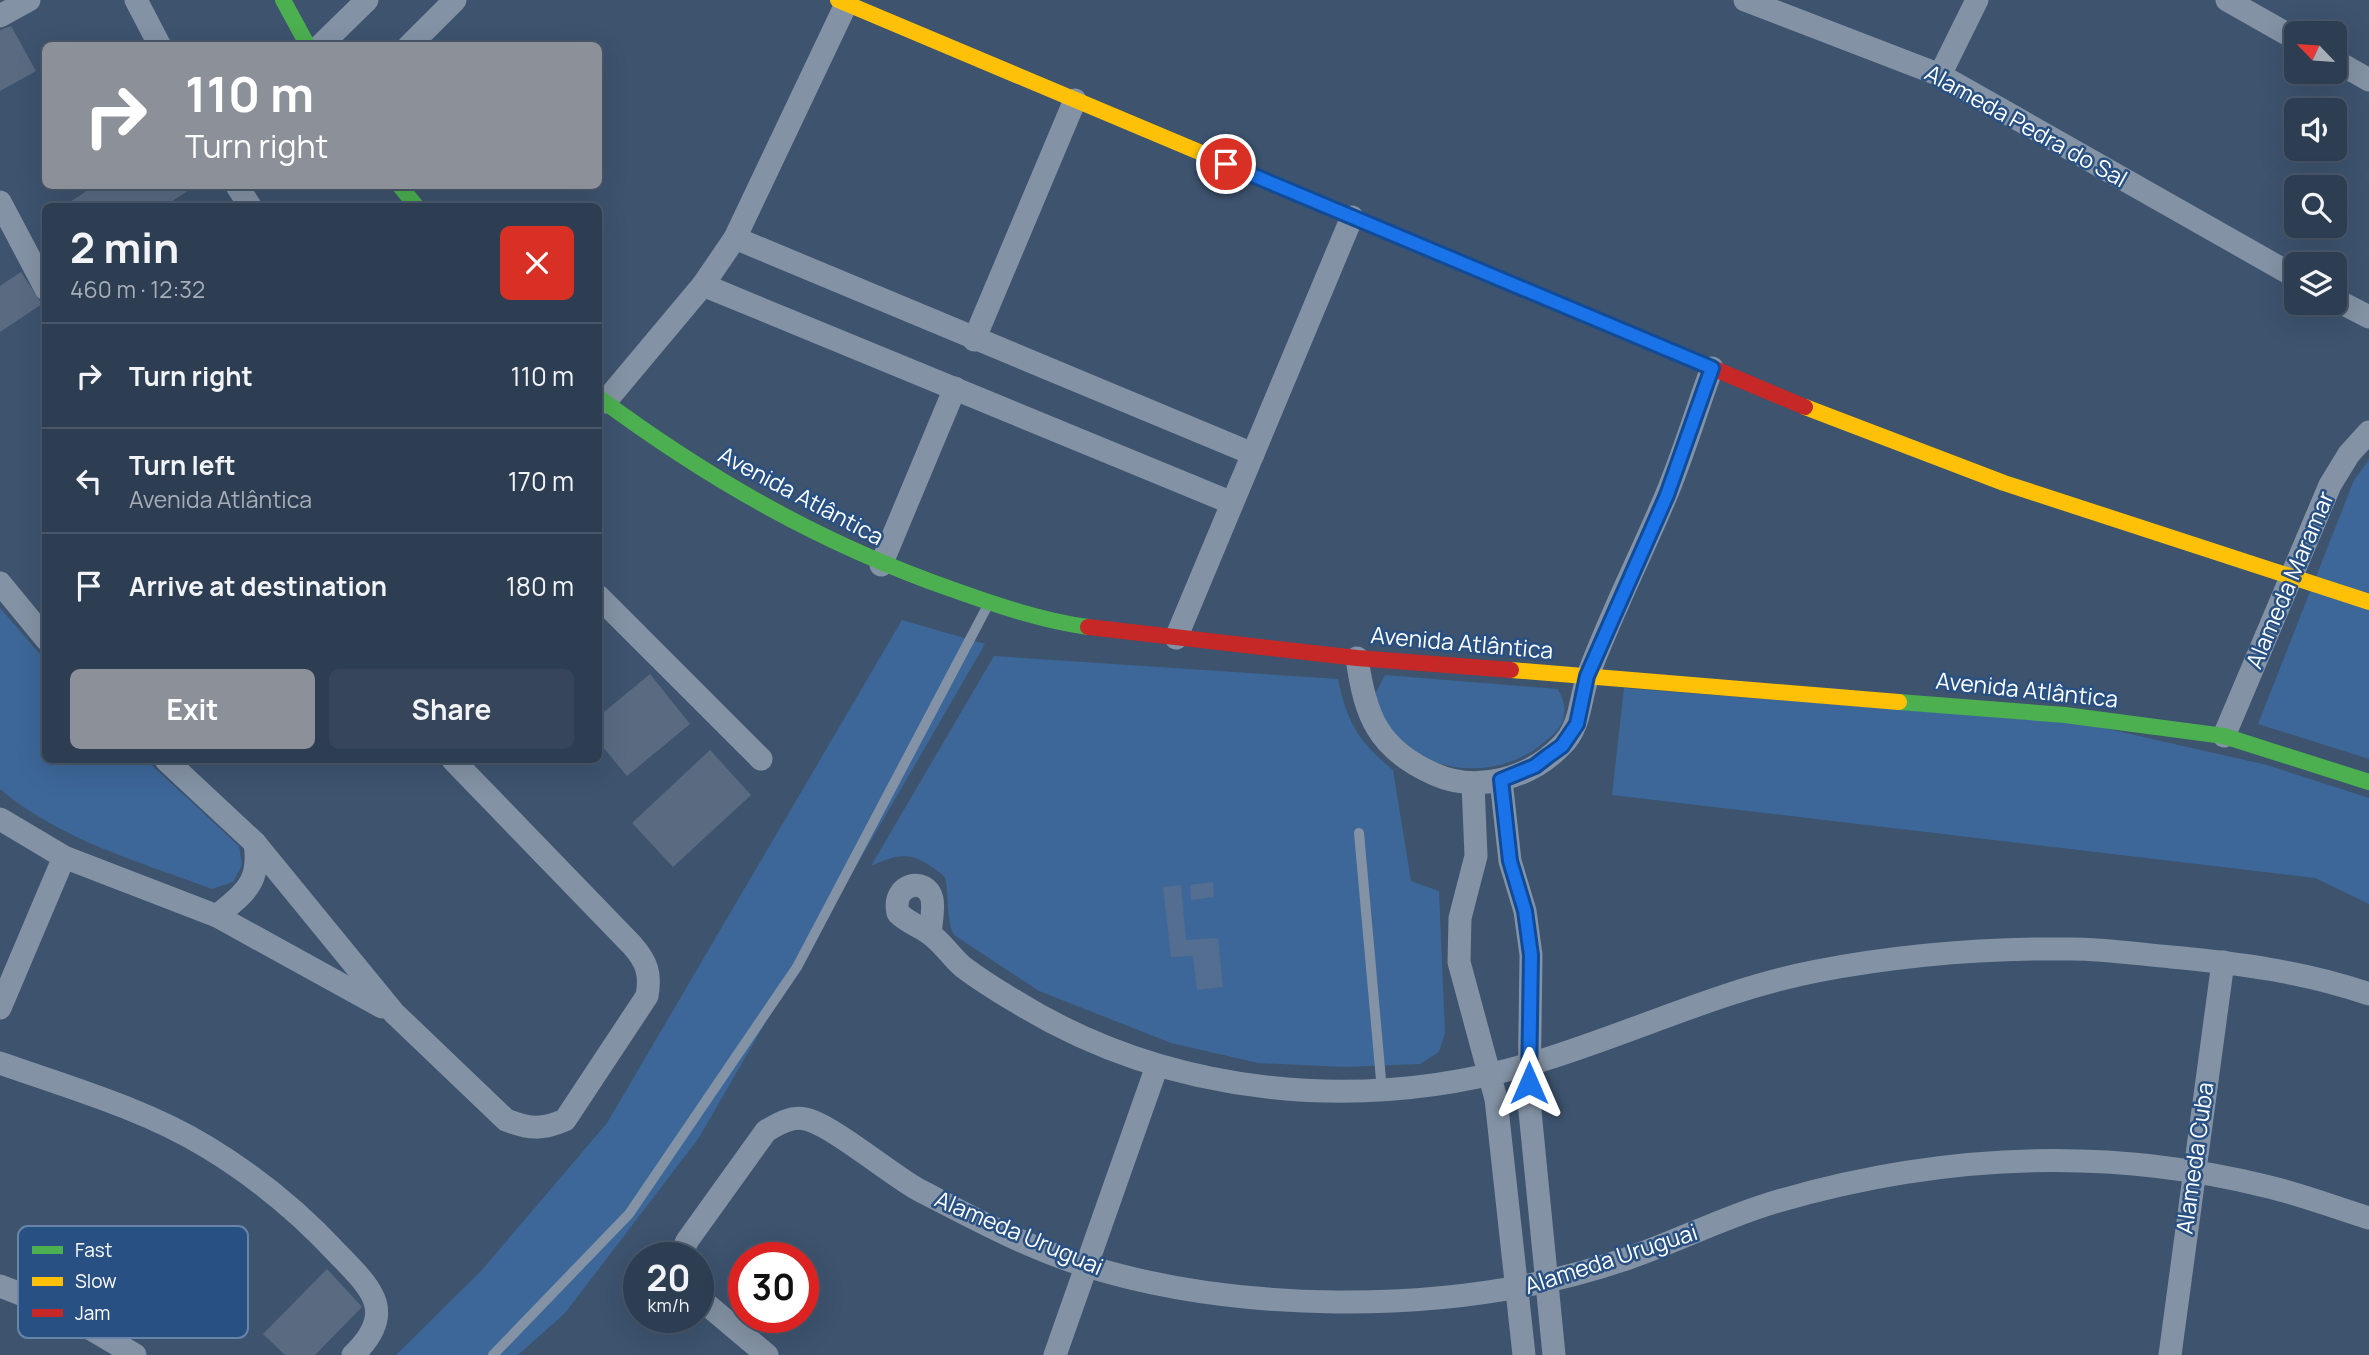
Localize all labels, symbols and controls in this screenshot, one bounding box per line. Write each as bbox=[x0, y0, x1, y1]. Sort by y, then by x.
north arrow bbox=[2284, 21, 2347, 84]
map controls bbox=[2284, 21, 2347, 315]
street label: Alameda Pedra do Sal bbox=[1920, 56, 2133, 194]
text: 110 m bbox=[185, 60, 314, 127]
icon: right bbox=[70, 70, 161, 161]
button: sound bbox=[2284, 98, 2347, 161]
text: Turn right bbox=[185, 124, 328, 168]
pin bbox=[1196, 134, 1256, 194]
icon: arrive bbox=[1207, 145, 1245, 183]
button: search bbox=[2284, 175, 2347, 238]
text: 2 min bbox=[70, 218, 179, 276]
button: close bbox=[500, 226, 574, 300]
button: layers bbox=[2284, 252, 2347, 315]
text: 460 m · 12:32 bbox=[70, 273, 205, 305]
icon: right bbox=[70, 357, 108, 395]
text: Turn right bbox=[129, 358, 253, 394]
text: 110 m bbox=[511, 358, 574, 394]
street label: Avenida Atlântica bbox=[713, 438, 890, 552]
text: Turn left bbox=[129, 447, 236, 483]
icon: left bbox=[70, 462, 108, 500]
text: 170 m bbox=[508, 463, 574, 499]
text: Avenida Atlântica bbox=[129, 483, 312, 515]
street label: Alameda Maramar bbox=[2237, 486, 2341, 673]
icon: arrive bbox=[70, 567, 108, 605]
text: Arrive at destination bbox=[129, 568, 387, 604]
text: 180 m bbox=[506, 568, 574, 604]
street label: Avenida Atlântica bbox=[1369, 618, 1555, 666]
street label: Avenida Atlântica bbox=[1934, 664, 2120, 714]
button: Exit bbox=[70, 669, 315, 749]
button: Share bbox=[329, 669, 574, 749]
position arrow bbox=[1492, 1046, 1566, 1120]
street label: Alameda Cuba bbox=[2168, 1080, 2221, 1236]
street label: Alameda Uruguai bbox=[930, 1182, 1109, 1282]
street label: Alameda Uruguai bbox=[1520, 1215, 1701, 1301]
legend bbox=[18, 1226, 248, 1338]
text: Fast bbox=[75, 1237, 112, 1263]
speed limit sign: 30 bbox=[728, 1242, 819, 1333]
text: 20 bbox=[647, 1254, 690, 1302]
text: Slow bbox=[75, 1268, 117, 1294]
text: km/h bbox=[648, 1293, 689, 1317]
text: Jam bbox=[75, 1300, 110, 1326]

